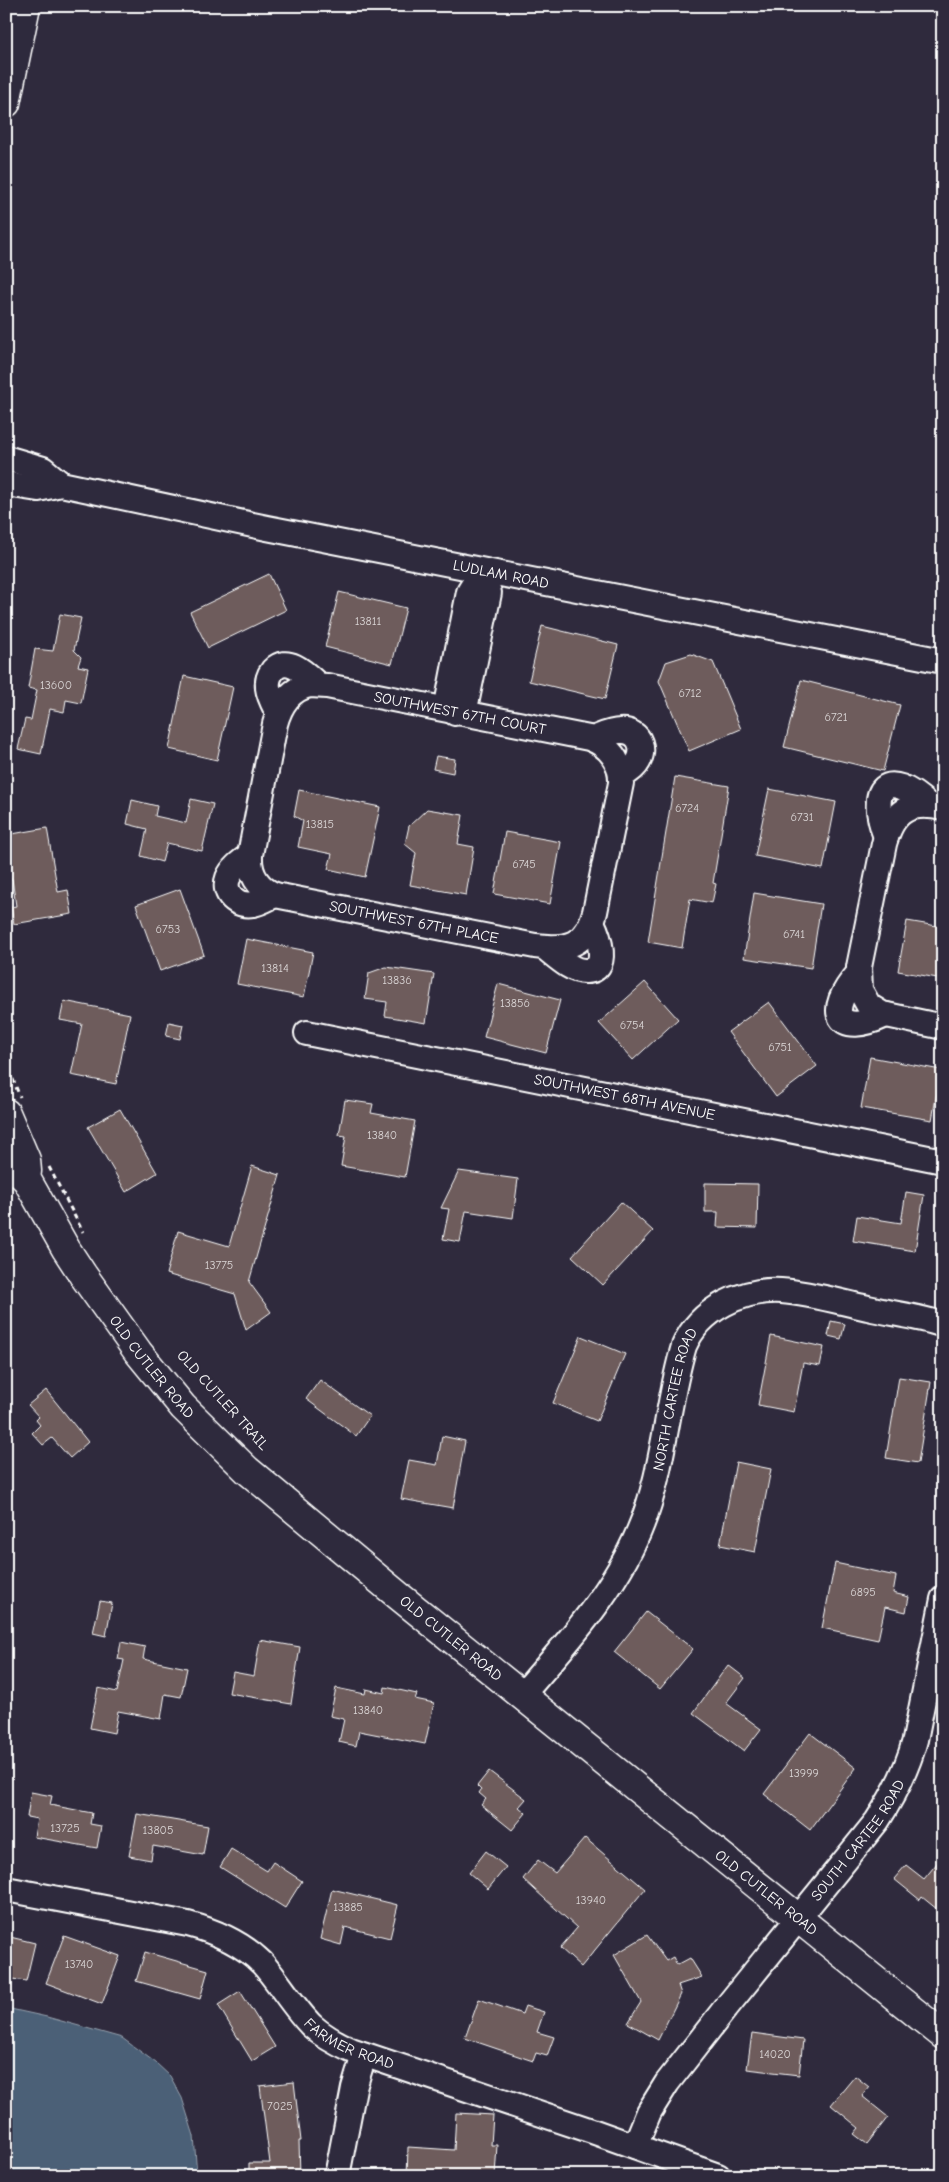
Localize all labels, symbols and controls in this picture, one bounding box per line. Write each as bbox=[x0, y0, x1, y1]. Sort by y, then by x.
street label: LUDLAM ROAD bbox=[451, 556, 550, 592]
house number: 13811 bbox=[355, 614, 381, 628]
house number: 13600 bbox=[40, 678, 72, 692]
house number: 6712 bbox=[678, 686, 702, 700]
street label: SOUTHWEST 67TH COURT bbox=[372, 687, 548, 739]
house number: 6721 bbox=[824, 710, 848, 724]
house number: 6724 bbox=[675, 801, 699, 815]
house number: 6731 bbox=[790, 810, 814, 824]
house number: 13815 bbox=[306, 817, 334, 831]
house number: 6745 bbox=[512, 857, 536, 871]
street label: SOUTHWEST 67TH PLACE bbox=[328, 897, 500, 947]
house number: 6753 bbox=[156, 922, 180, 936]
house number: 6741 bbox=[783, 927, 805, 941]
house number: 13814 bbox=[261, 961, 289, 975]
house number: 13836 bbox=[382, 973, 412, 987]
house number: 13856 bbox=[500, 996, 530, 1010]
house number: 6754 bbox=[620, 1018, 644, 1032]
house number: 6751 bbox=[768, 1040, 792, 1054]
street label: SOUTHWEST 68TH AVENUE bbox=[533, 1070, 717, 1124]
house number: 13840 bbox=[367, 1128, 397, 1142]
house number: 13775 bbox=[205, 1258, 233, 1272]
street label: OLD CUTLER ROAD bbox=[106, 1312, 198, 1422]
street label: NORTH CARTEE ROAD bbox=[649, 1324, 701, 1473]
street label: OLD CUTLER TRAIL bbox=[173, 1346, 273, 1454]
house number: 6895 bbox=[850, 1585, 876, 1599]
street label: OLD CUTLER ROAD bbox=[396, 1592, 506, 1685]
house number: 13840 bbox=[353, 1703, 383, 1717]
house number: 13999 bbox=[789, 1766, 819, 1780]
street label: SOUTH CARTEE ROAD bbox=[807, 1777, 908, 1904]
house number: 13725 bbox=[50, 1821, 80, 1835]
house number: 13805 bbox=[143, 1823, 173, 1837]
street label: OLD CUTLER ROAD bbox=[711, 1846, 821, 1939]
house number: 13940 bbox=[576, 1893, 606, 1907]
house number: 13885 bbox=[333, 1900, 363, 1914]
house number: 13740 bbox=[65, 1957, 93, 1971]
street label: FARMER ROAD bbox=[300, 2014, 396, 2073]
house number: 14020 bbox=[759, 2047, 791, 2061]
house number: 7025 bbox=[267, 2099, 293, 2113]

